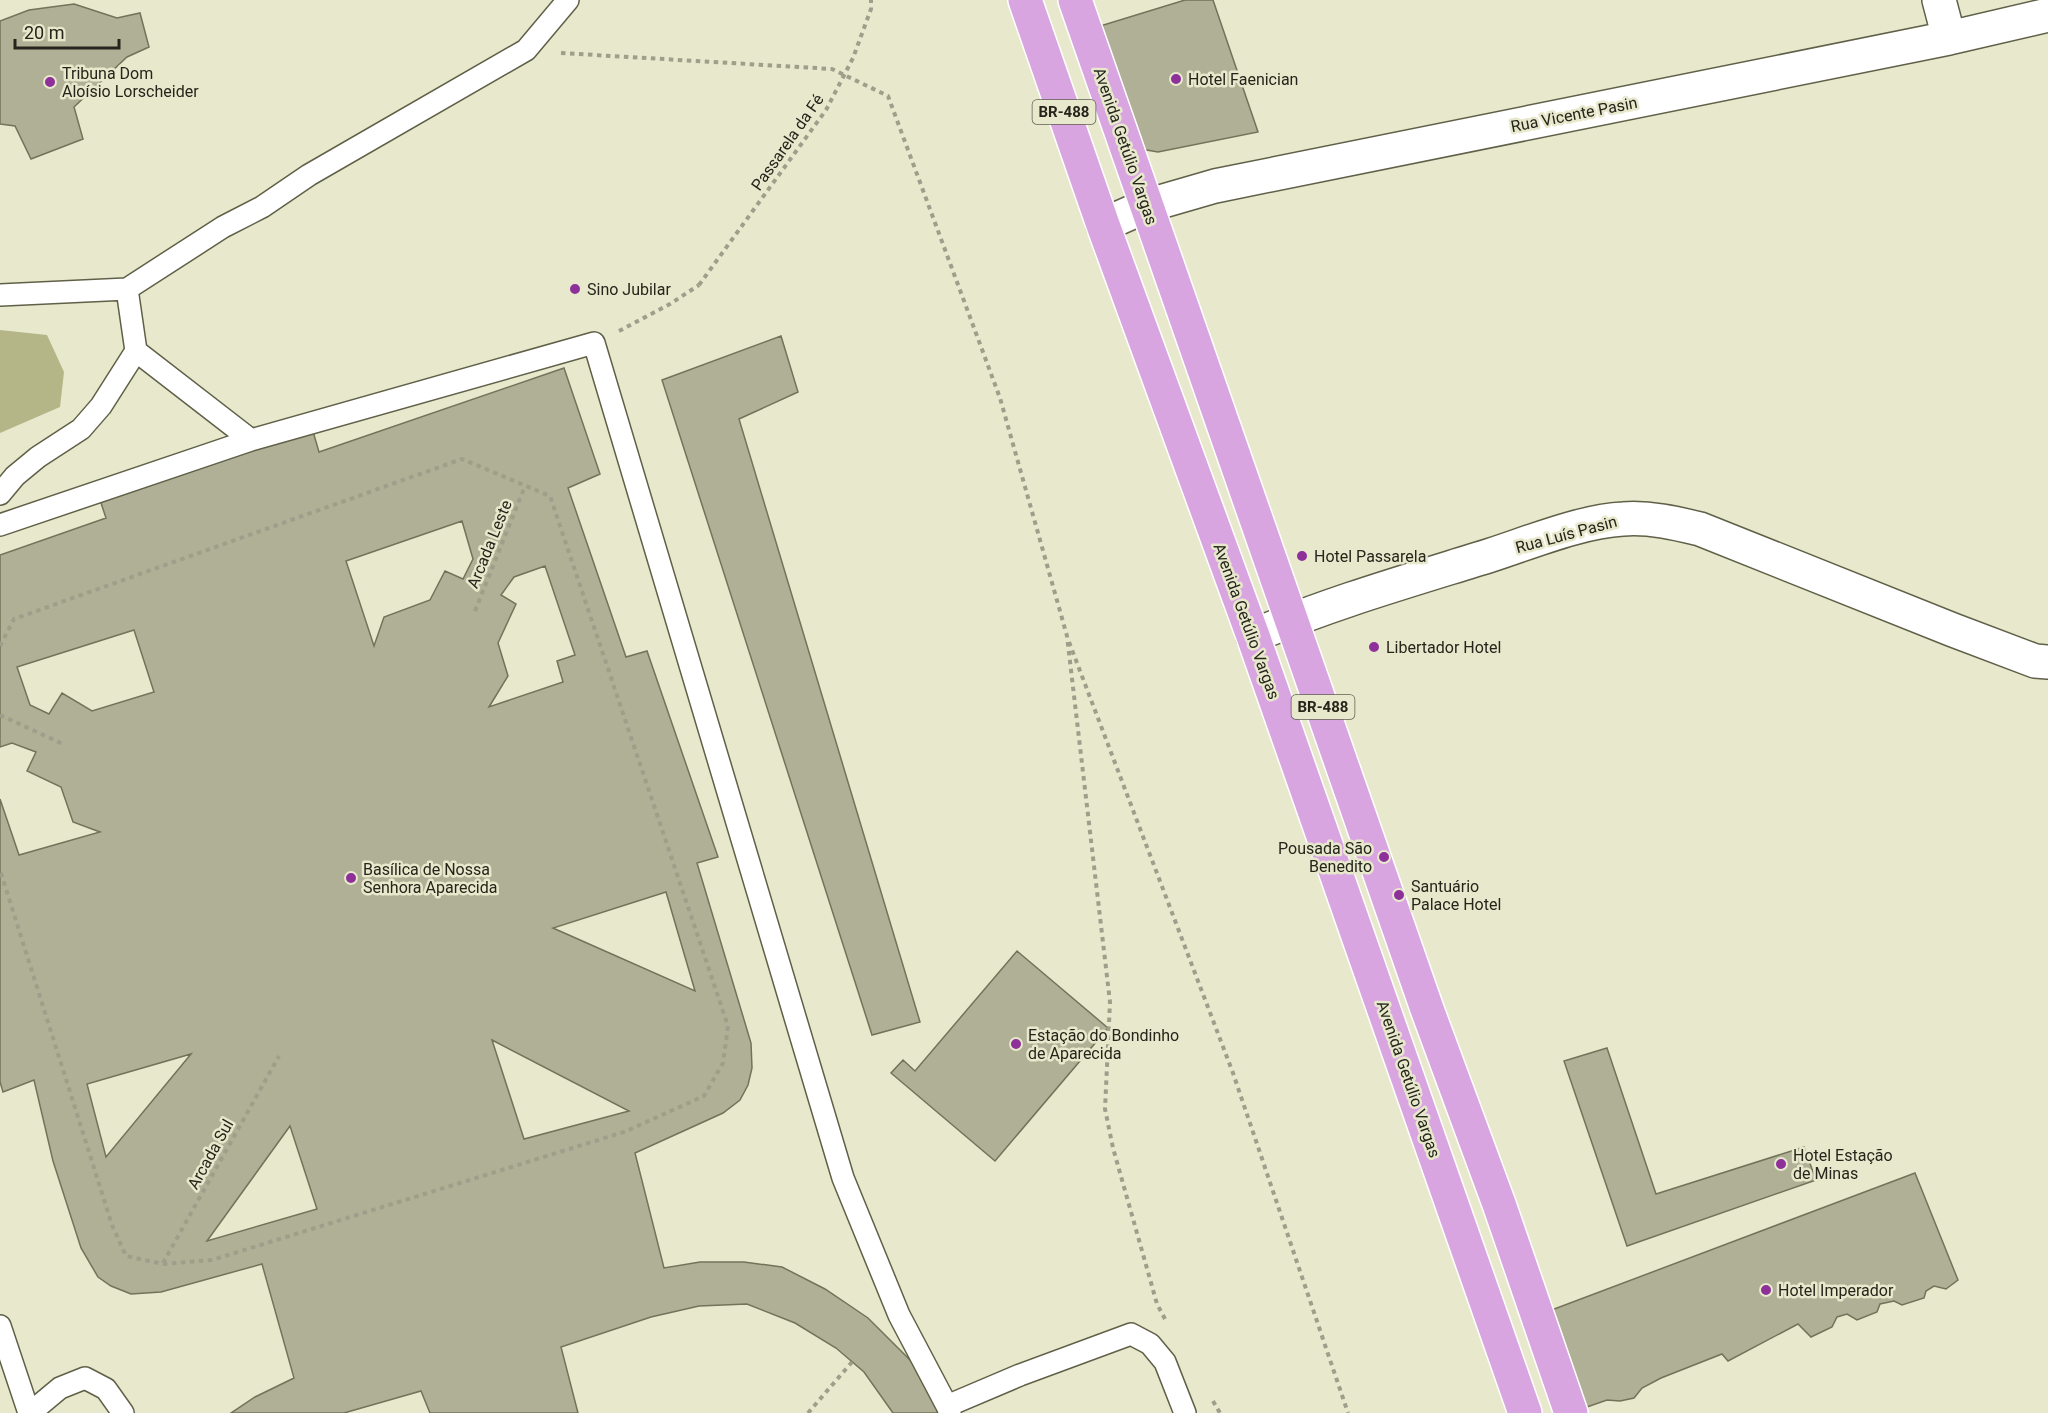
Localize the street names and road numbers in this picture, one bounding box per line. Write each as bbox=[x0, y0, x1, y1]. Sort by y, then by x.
street label: Avenida Getúlio Vargas bbox=[1090, 65, 1161, 227]
street label: Passarela da Fé bbox=[747, 91, 828, 194]
street label: Rua Vicente Pasin bbox=[1509, 93, 1639, 136]
road number: BR-488 bbox=[1032, 100, 1096, 124]
street label: Arcada Leste bbox=[463, 497, 516, 591]
street label: Rua Luís Pasin bbox=[1513, 512, 1619, 557]
street label: Avenida Getúlio Vargas bbox=[1209, 541, 1284, 702]
road number: BR-488 bbox=[1292, 695, 1354, 719]
street label: Avenida Getúlio Vargas bbox=[1373, 998, 1444, 1160]
street label: Arcada Sul bbox=[184, 1116, 237, 1192]

